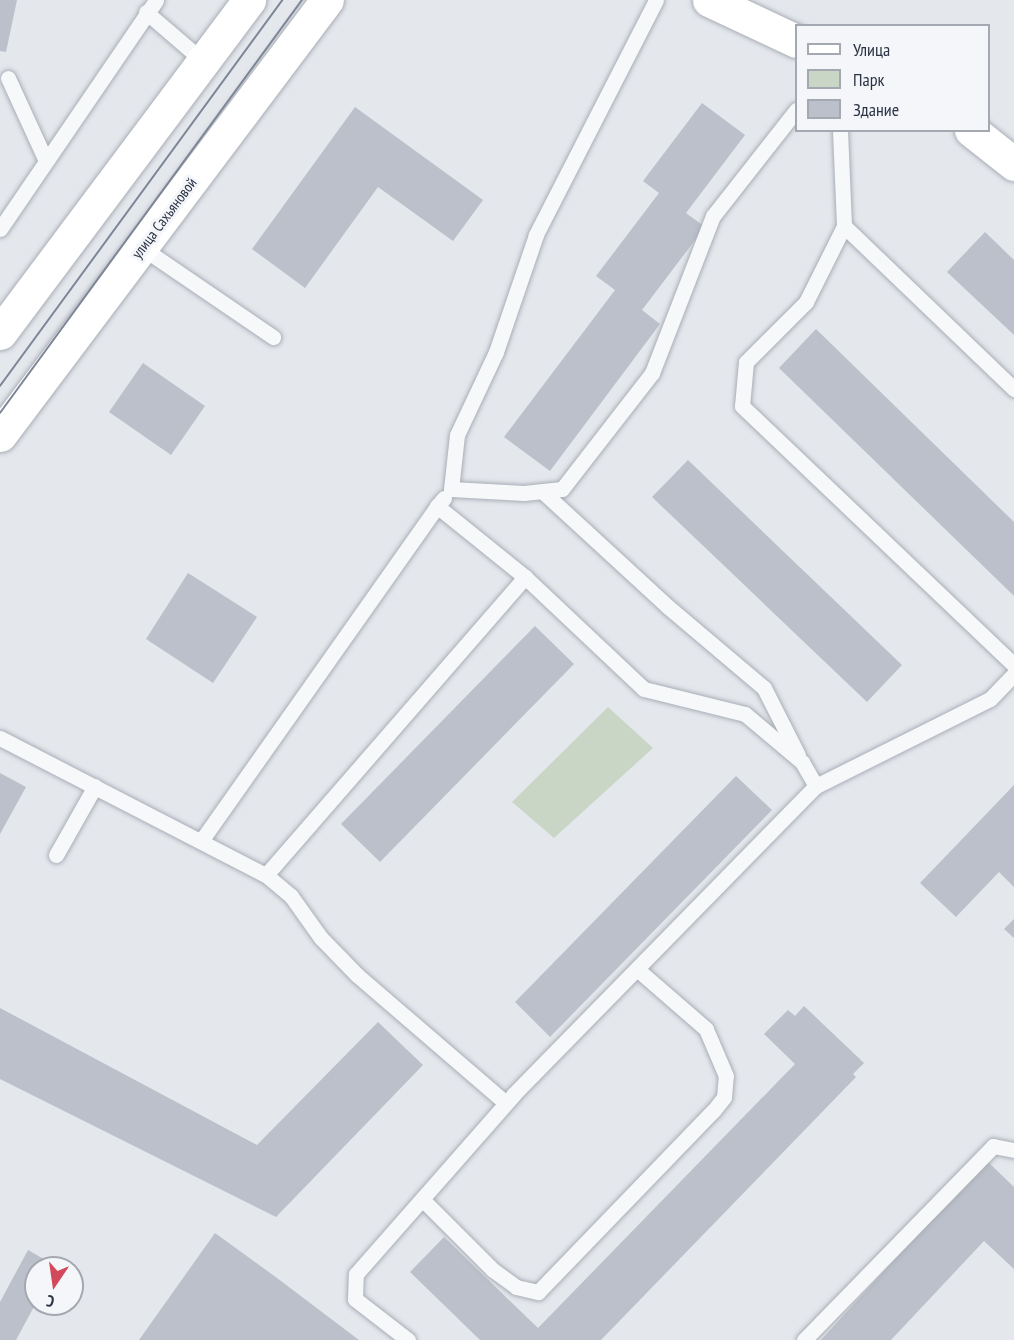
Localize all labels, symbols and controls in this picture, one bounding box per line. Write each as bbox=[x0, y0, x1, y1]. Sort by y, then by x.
legend bbox=[795, 24, 990, 132]
text: Улица bbox=[853, 38, 890, 61]
text: Парк bbox=[853, 68, 884, 91]
text: Здание bbox=[853, 98, 899, 121]
street label: улица Сахьяновой bbox=[128, 174, 200, 262]
north arrow bbox=[24, 1256, 84, 1316]
text: С bbox=[45, 1291, 56, 1312]

